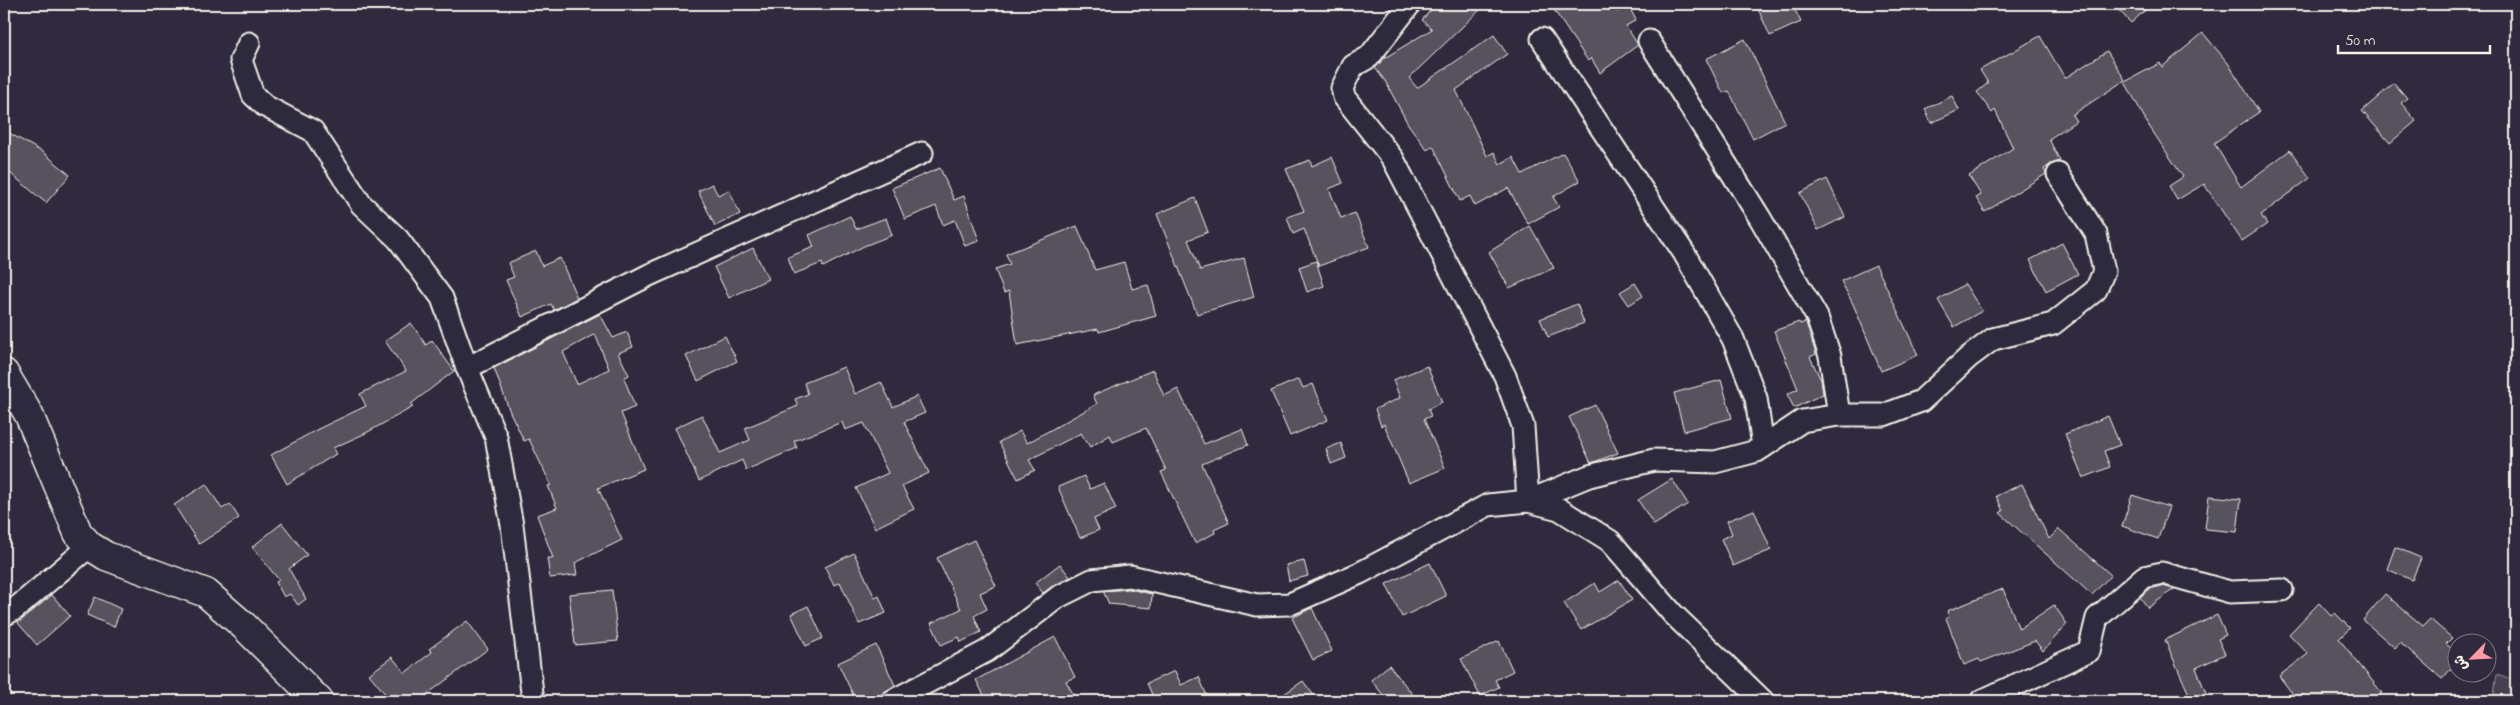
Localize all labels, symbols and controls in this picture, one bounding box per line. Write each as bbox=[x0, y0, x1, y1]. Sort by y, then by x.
scale bar bbox=[2338, 22, 2490, 54]
text: 50 m bbox=[2345, 30, 2376, 52]
north arrow bbox=[2448, 632, 2498, 682]
text: ش bbox=[2449, 651, 2474, 674]

